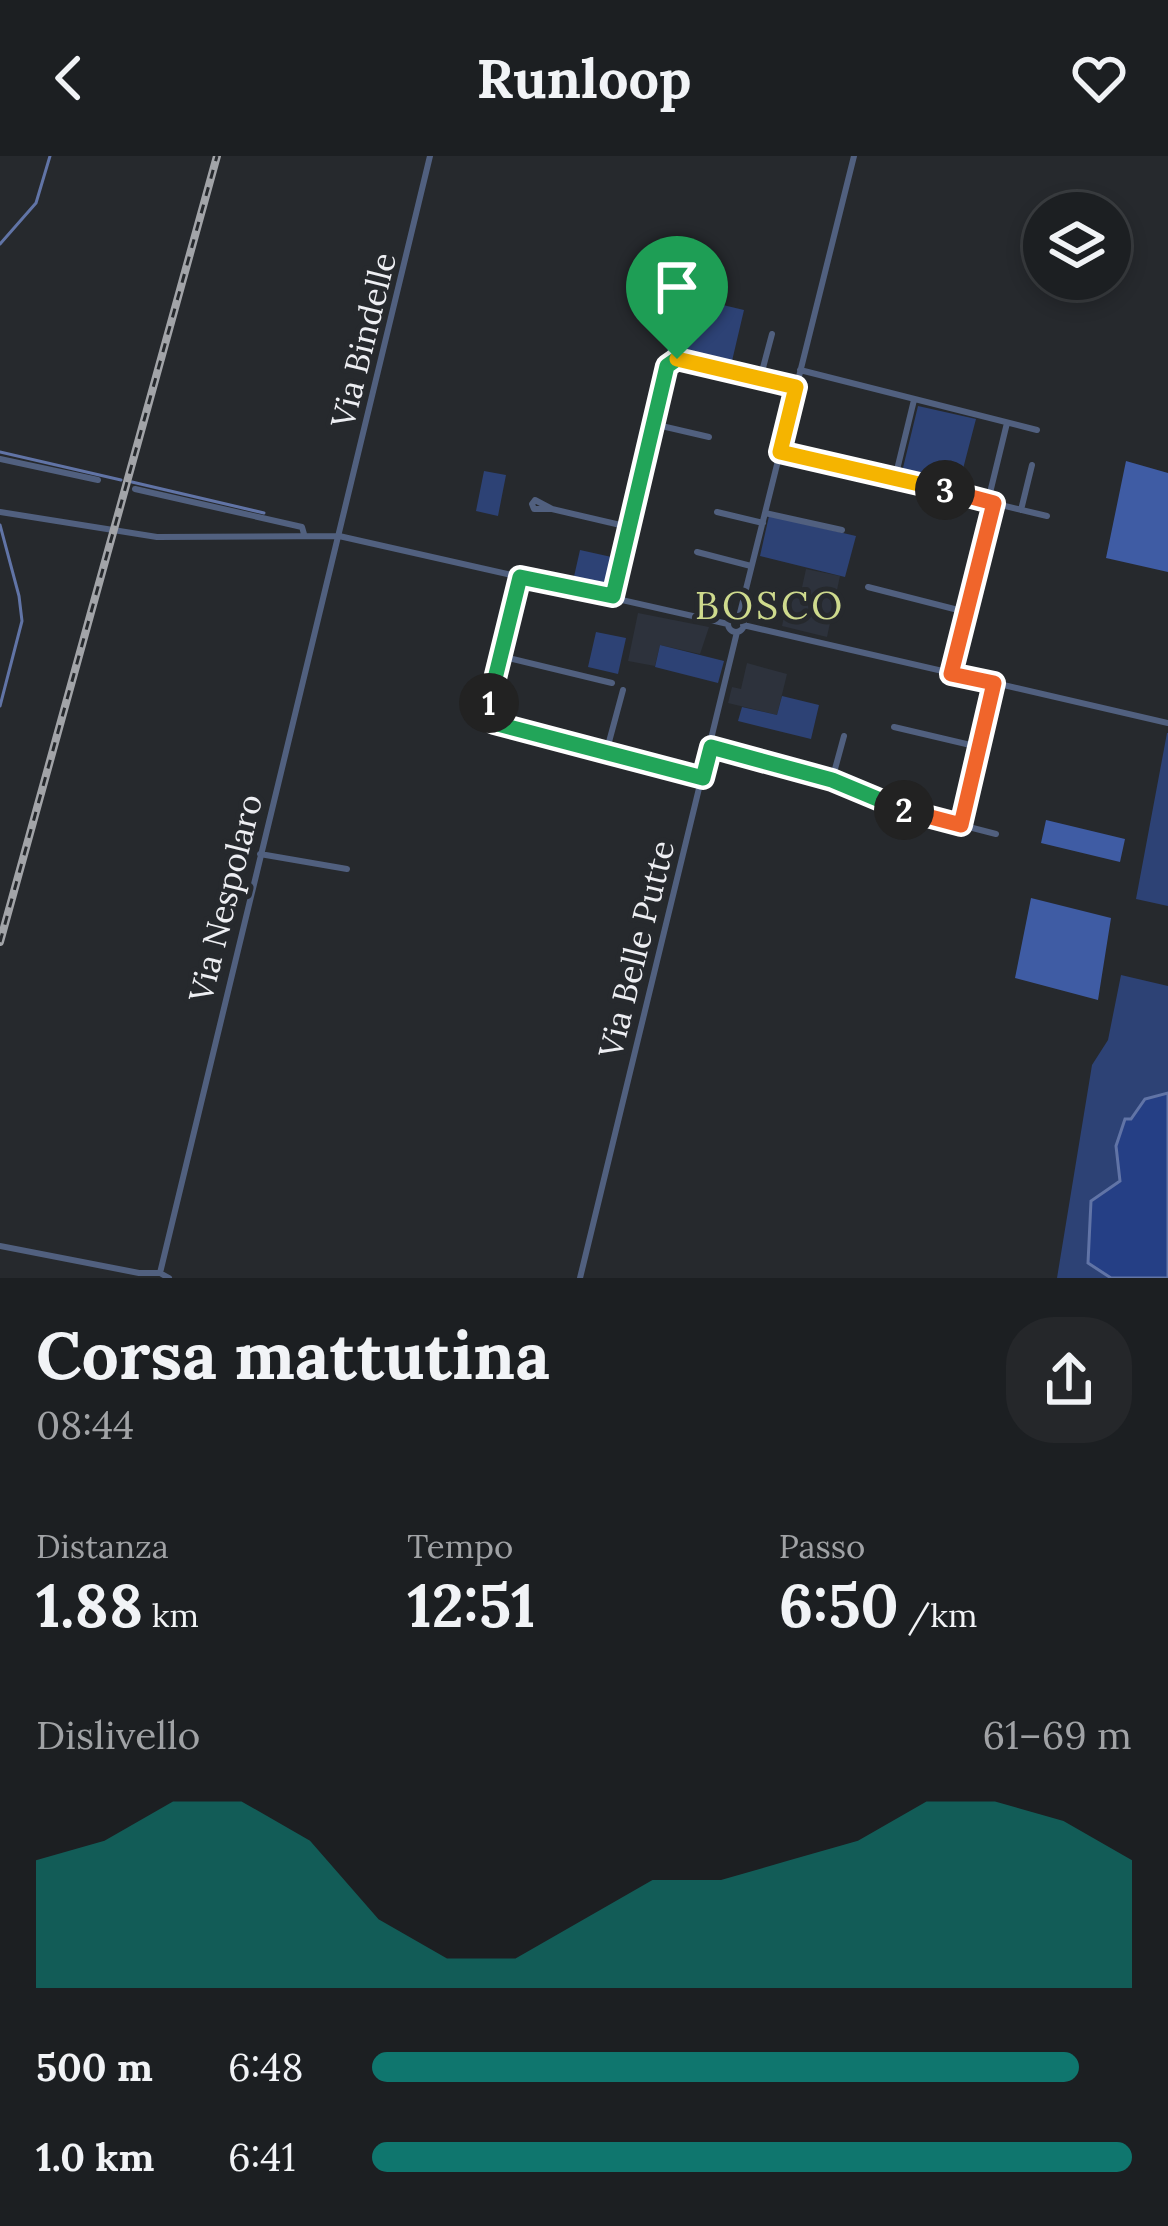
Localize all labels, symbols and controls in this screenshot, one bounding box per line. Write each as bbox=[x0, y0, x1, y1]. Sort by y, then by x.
text: Runloop bbox=[477, 44, 691, 113]
icon: back bbox=[36, 45, 102, 111]
icon: heart bbox=[1066, 45, 1132, 111]
map controls bbox=[1023, 192, 1131, 300]
button: layers bbox=[1023, 192, 1131, 300]
pin bbox=[626, 236, 728, 359]
street label: Via Bindelle bbox=[321, 248, 405, 433]
icon: arrive bbox=[644, 254, 710, 320]
pin: 3 bbox=[915, 460, 975, 520]
text: 3 bbox=[936, 469, 954, 511]
district label: BOSCO bbox=[695, 580, 845, 630]
pin: 1 bbox=[459, 673, 519, 733]
text: 1 bbox=[482, 682, 496, 724]
pin: 2 bbox=[874, 780, 934, 840]
text: 2 bbox=[895, 789, 913, 831]
street label: Via Nespolaro bbox=[179, 790, 271, 1007]
street label: Via Belle Putte bbox=[588, 836, 683, 1063]
text: Corsa mattutina bbox=[36, 1313, 550, 1397]
button: share bbox=[1006, 1317, 1132, 1443]
text: 08:44 bbox=[36, 1400, 134, 1450]
text: Distanza bbox=[36, 1525, 169, 1567]
text: Tempo bbox=[407, 1525, 513, 1567]
text: Passo bbox=[779, 1525, 865, 1567]
text: 1.88 bbox=[36, 1567, 143, 1643]
text: 12:51 bbox=[407, 1567, 535, 1643]
text: 6:50 bbox=[779, 1567, 899, 1643]
text: km bbox=[143, 1594, 199, 1636]
text: /km bbox=[899, 1594, 977, 1636]
text: Dislivello bbox=[36, 1710, 200, 1760]
text: 61–69 m bbox=[983, 1710, 1132, 1760]
text: 500 m bbox=[36, 2042, 153, 2092]
text: 6:48 bbox=[228, 2042, 303, 2092]
text: 1.0 km bbox=[36, 2132, 154, 2182]
text: 6:41 bbox=[228, 2132, 296, 2182]

